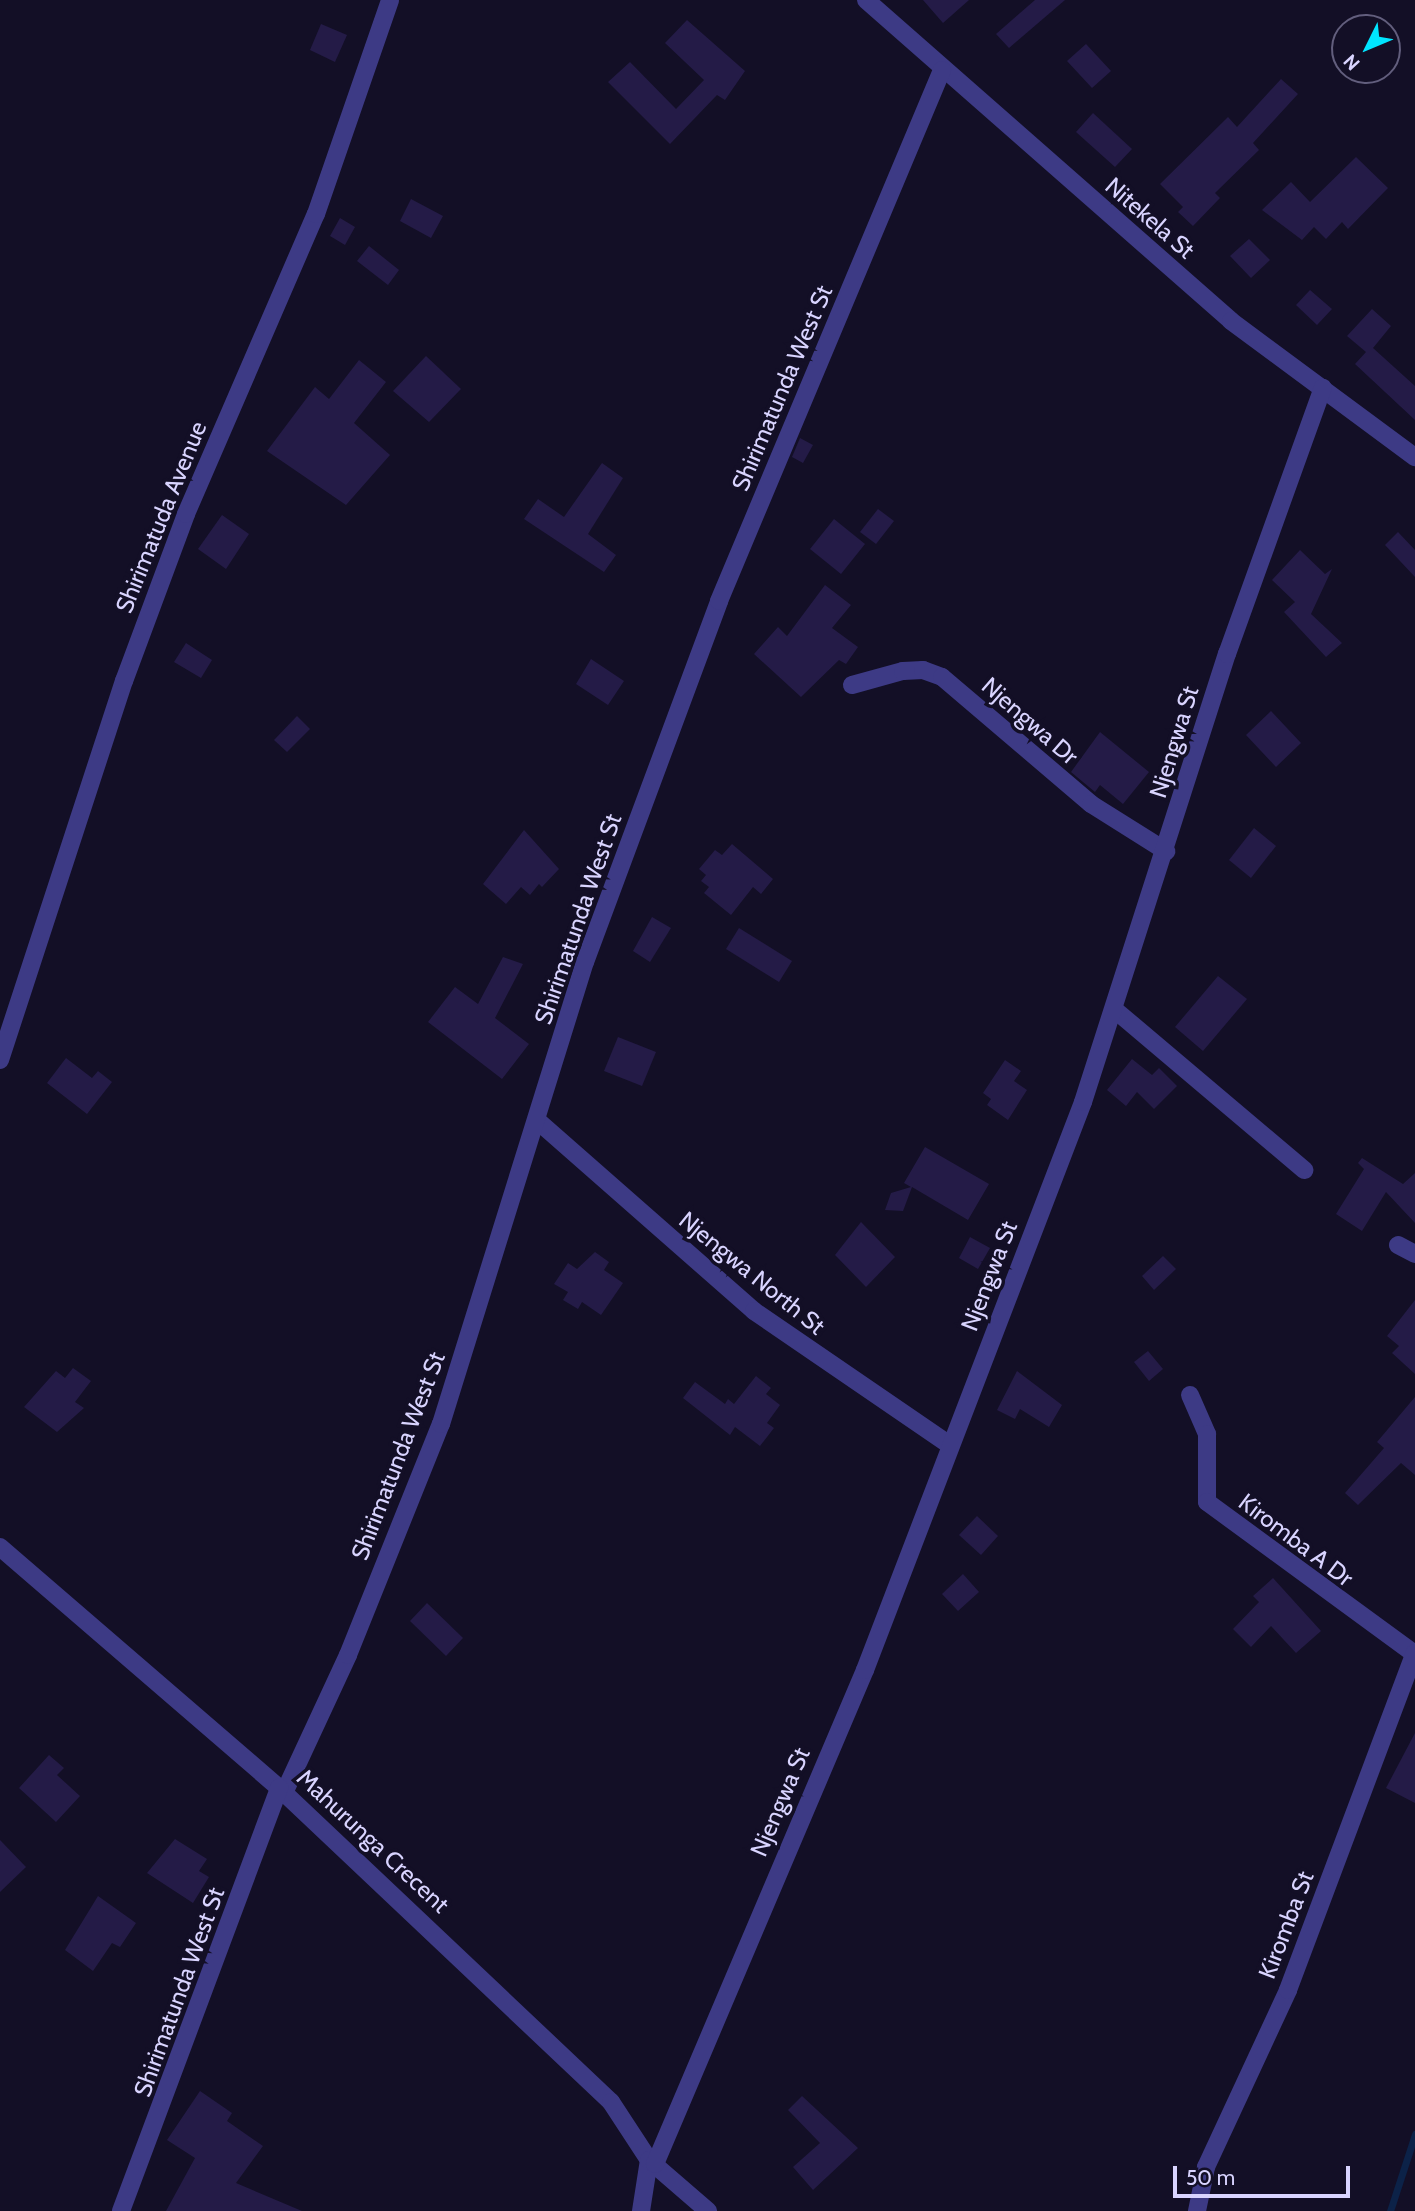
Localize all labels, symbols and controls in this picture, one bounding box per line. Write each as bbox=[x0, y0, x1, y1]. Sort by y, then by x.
north arrow bbox=[1331, 14, 1401, 84]
text: N bbox=[1339, 50, 1365, 75]
street label: Nitekela St bbox=[1099, 171, 1201, 265]
street label: Shirimatunda West St bbox=[726, 281, 838, 495]
street label: Shirimatuda Avenue bbox=[109, 417, 213, 617]
street label: Njengwa Dr bbox=[976, 671, 1084, 771]
street label: Njengwa St bbox=[1143, 683, 1205, 801]
street label: Shirimatunda West St bbox=[528, 810, 628, 1028]
street label: Njengwa North St bbox=[673, 1205, 831, 1341]
street label: Njengwa St bbox=[955, 1217, 1023, 1335]
street label: Shirimatunda West St bbox=[345, 1348, 451, 1564]
street label: Kiromba A Dr bbox=[1233, 1488, 1359, 1592]
street label: Njengwa St bbox=[744, 1743, 816, 1861]
street label: Mahurunga Crecent bbox=[291, 1763, 455, 1919]
street label: Kiromba St bbox=[1252, 1867, 1320, 1983]
street label: Shirimatunda West St bbox=[128, 1883, 230, 2101]
scale bar bbox=[1177, 2152, 1354, 2196]
text: 50 m bbox=[1186, 2165, 1235, 2190]

